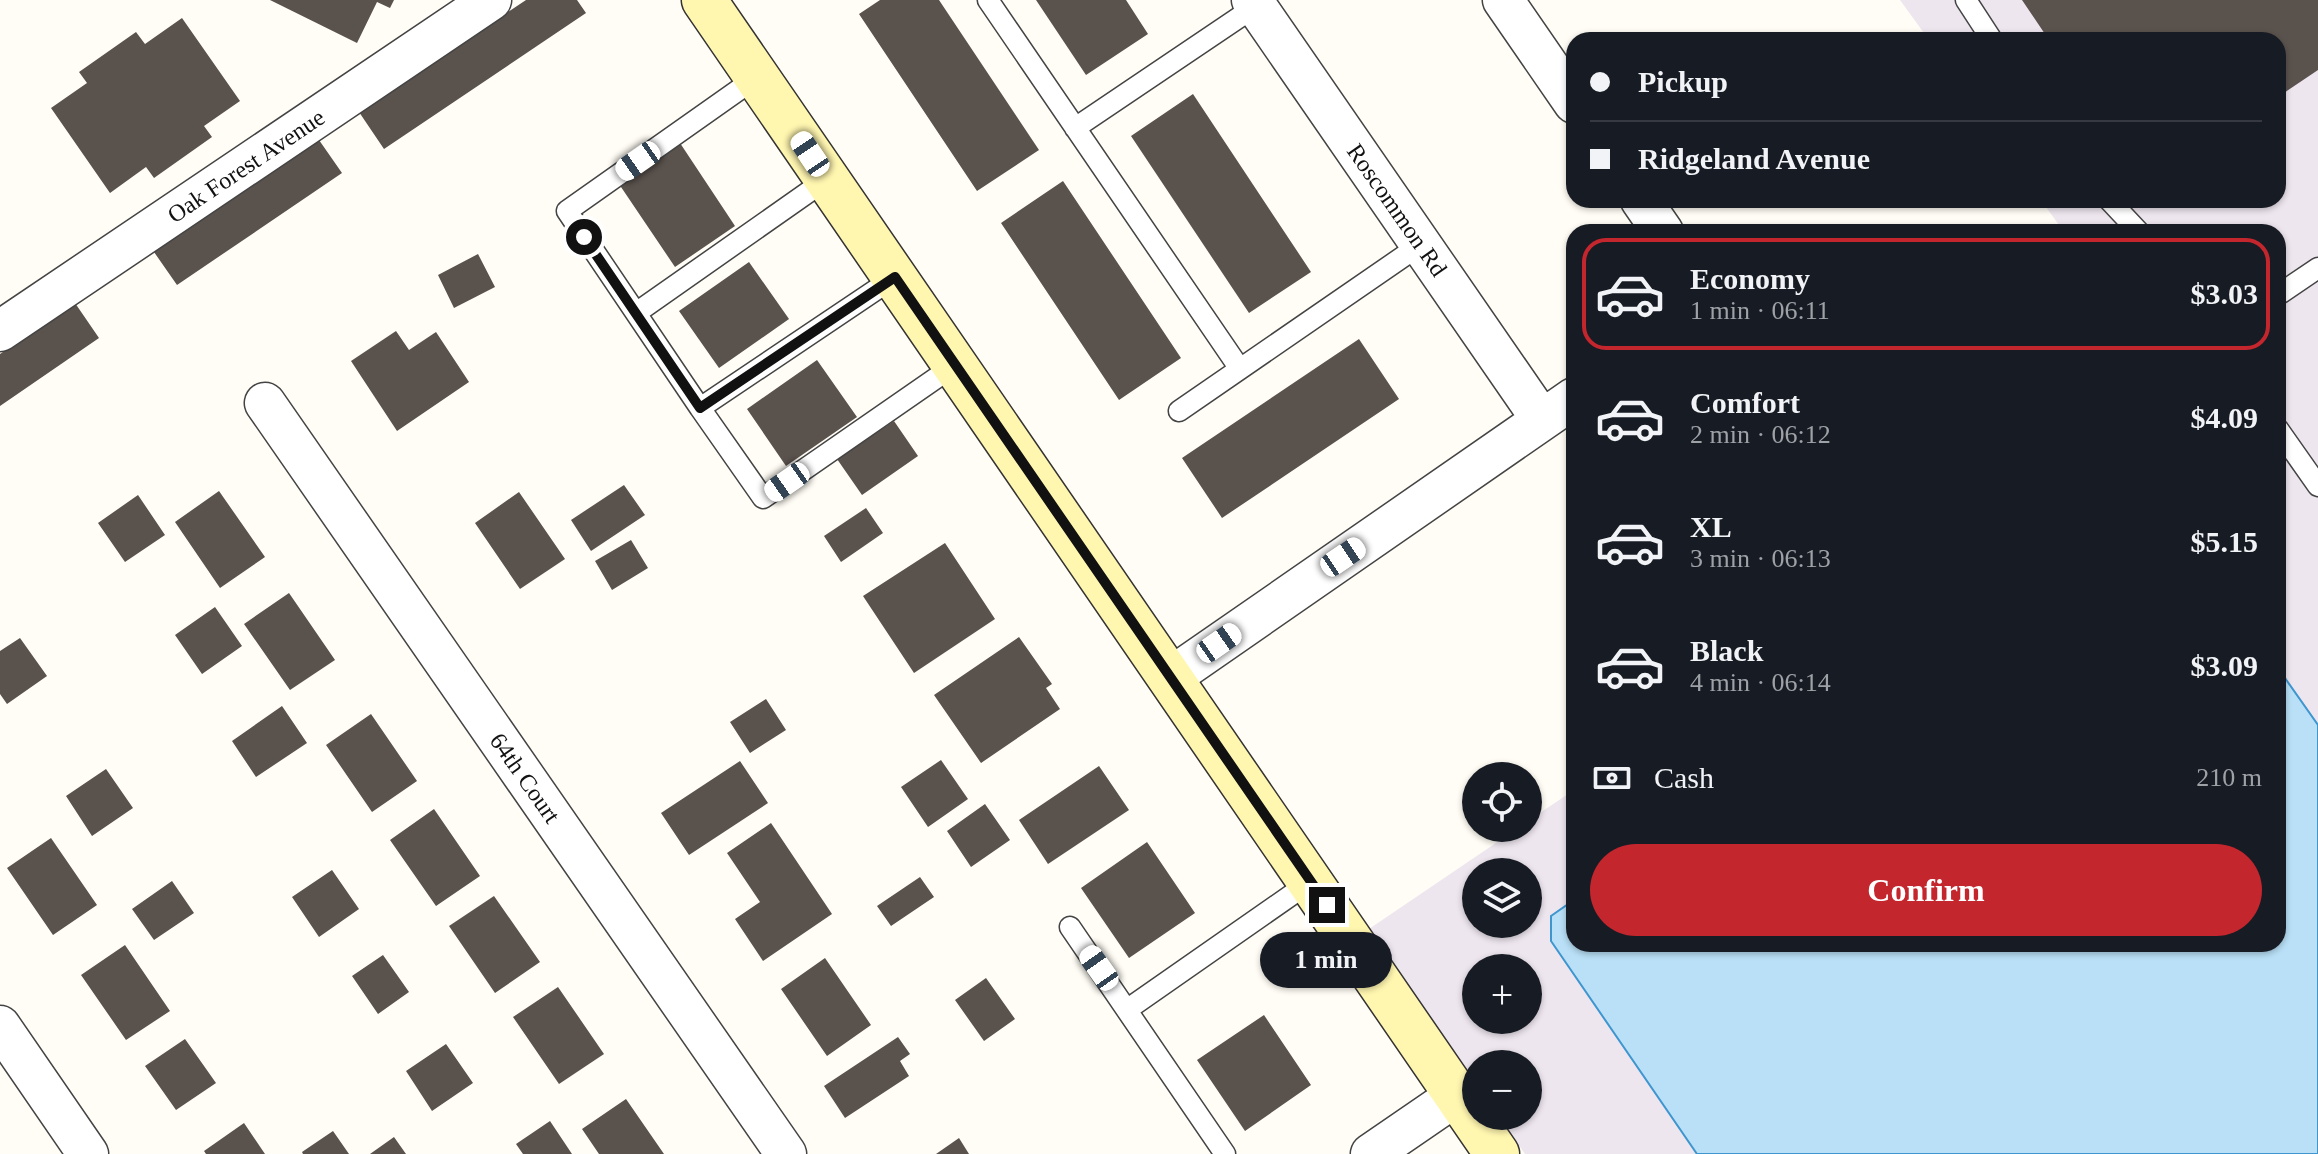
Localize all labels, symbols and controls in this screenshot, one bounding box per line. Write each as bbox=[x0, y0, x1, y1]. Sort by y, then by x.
text: Pickup bbox=[1638, 65, 1728, 98]
street label: Oak Forest Avenue bbox=[163, 104, 329, 228]
car bbox=[787, 127, 833, 181]
car bbox=[611, 137, 665, 185]
street label: Roscommon Rd bbox=[1342, 139, 1452, 281]
text: Ridgeland Avenue bbox=[1638, 142, 1870, 175]
route start bbox=[566, 219, 602, 255]
icon: car bbox=[1594, 258, 1666, 330]
text: Economy bbox=[1690, 262, 1810, 295]
text: $3.03 bbox=[2191, 277, 2258, 310]
text: 1 min · 06:11 bbox=[1690, 296, 1830, 325]
icon: car bbox=[1594, 382, 1666, 454]
text: Comfort bbox=[1690, 386, 1800, 419]
text: $4.09 bbox=[2191, 401, 2258, 434]
text: 2 min · 06:12 bbox=[1690, 420, 1831, 449]
car bbox=[760, 458, 814, 506]
icon: car bbox=[1594, 506, 1666, 578]
text: XL bbox=[1690, 510, 1732, 543]
text: $5.15 bbox=[2191, 525, 2258, 558]
car bbox=[1316, 534, 1370, 580]
text: 3 min · 06:13 bbox=[1690, 544, 1831, 573]
car bbox=[1192, 619, 1246, 667]
icon: car bbox=[1594, 630, 1666, 702]
text: Black bbox=[1690, 634, 1763, 667]
text: $3.09 bbox=[2191, 649, 2258, 682]
text: 4 min · 06:14 bbox=[1690, 668, 1831, 697]
street label: 64th Court bbox=[485, 728, 565, 828]
icon: cash bbox=[1590, 756, 1634, 800]
text: Cash bbox=[1654, 761, 1714, 794]
map controls bbox=[1462, 762, 1542, 1130]
button: locate bbox=[1462, 762, 1542, 842]
text: 210 m bbox=[2196, 763, 2262, 792]
button: Confirm bbox=[1590, 844, 2262, 936]
button: layers bbox=[1462, 858, 1542, 938]
route end bbox=[1309, 887, 1345, 923]
callout: 1 min bbox=[1261, 933, 1393, 989]
car bbox=[1075, 941, 1123, 995]
text: 1 min bbox=[1295, 945, 1357, 974]
button: + bbox=[1462, 954, 1542, 1034]
button: − bbox=[1462, 1050, 1542, 1130]

